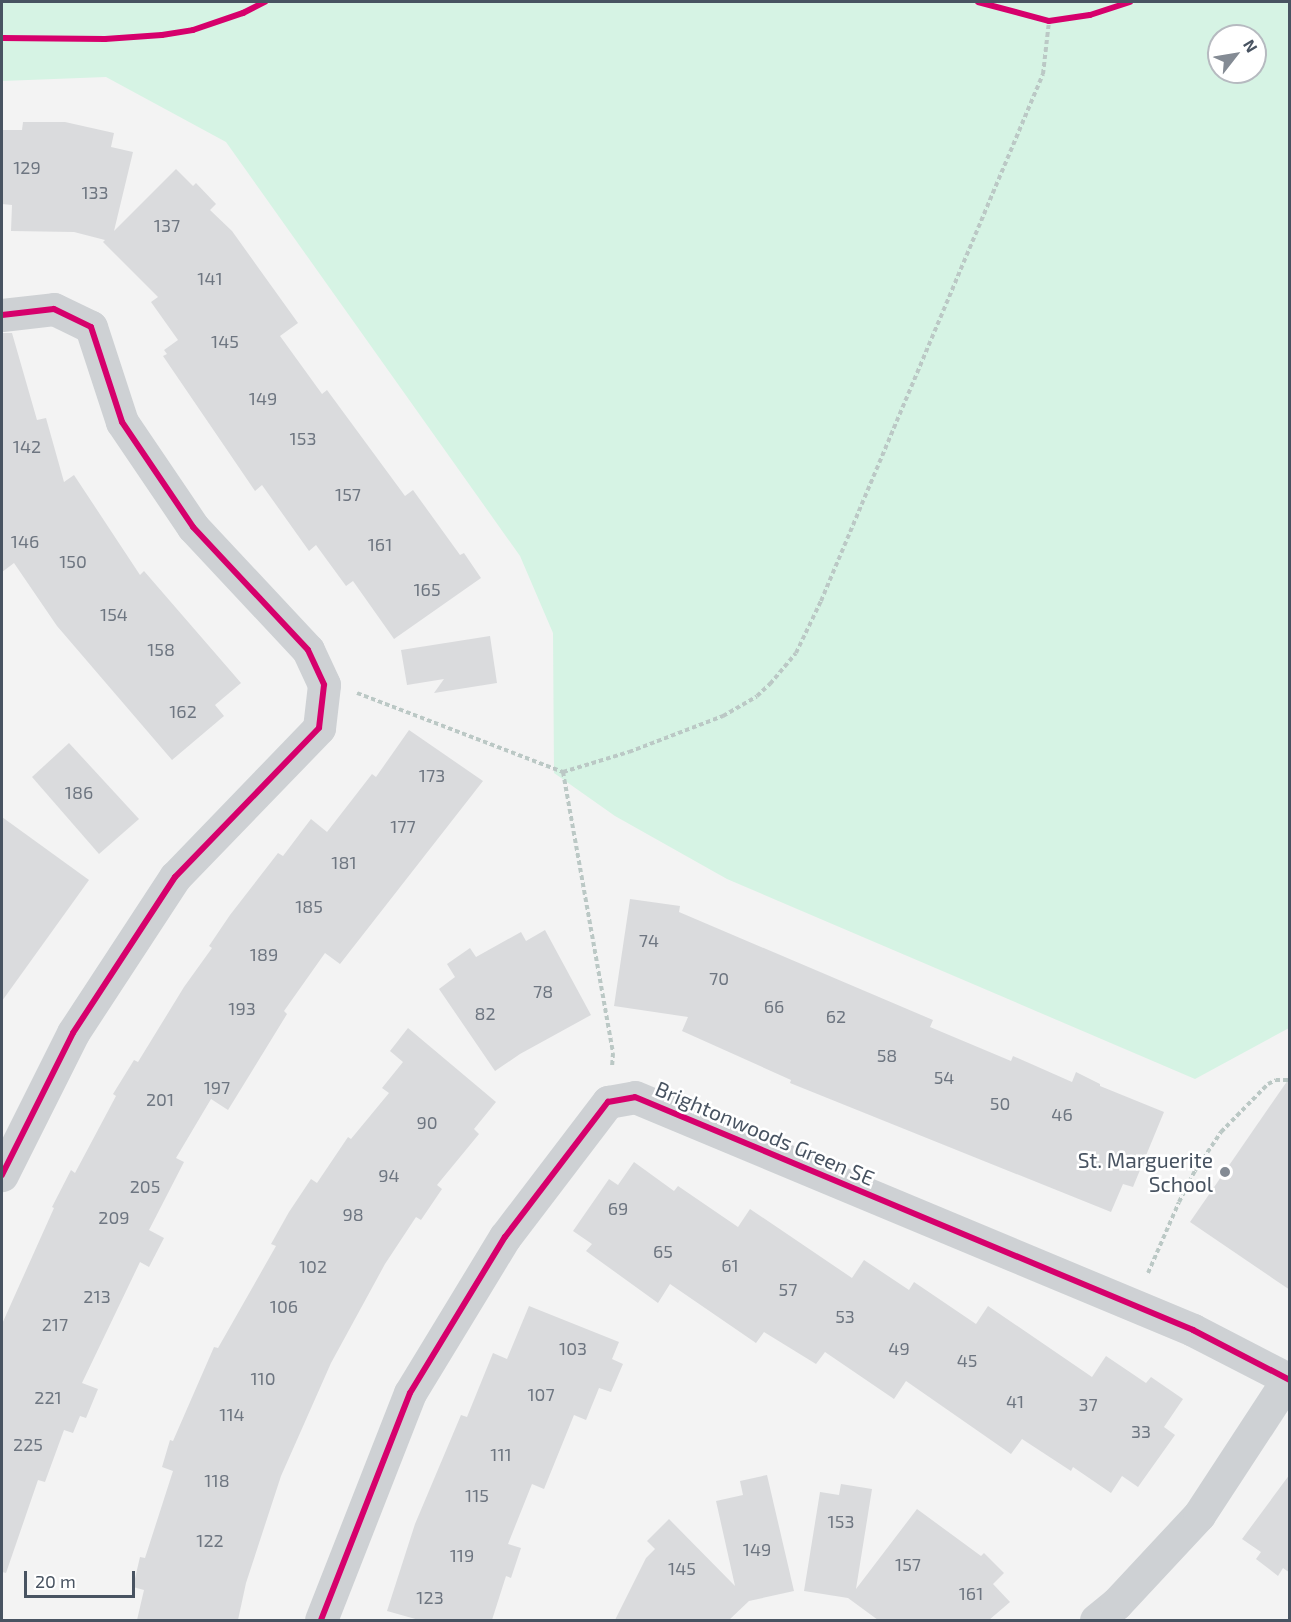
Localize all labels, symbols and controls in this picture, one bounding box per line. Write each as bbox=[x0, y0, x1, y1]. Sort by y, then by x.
north arrow bbox=[1207, 24, 1267, 84]
text: N bbox=[1240, 36, 1262, 55]
house number: 129 bbox=[13, 156, 41, 178]
house number: 133 bbox=[81, 181, 109, 203]
house number: 137 bbox=[154, 214, 180, 236]
house number: 141 bbox=[197, 267, 223, 289]
house number: 145 bbox=[211, 330, 239, 352]
house number: 149 bbox=[249, 387, 277, 409]
house number: 153 bbox=[290, 427, 316, 449]
house number: 142 bbox=[13, 435, 41, 457]
house number: 157 bbox=[335, 483, 361, 505]
house number: 146 bbox=[11, 530, 39, 552]
house number: 161 bbox=[368, 533, 392, 555]
house number: 150 bbox=[59, 550, 87, 572]
house number: 165 bbox=[413, 578, 441, 600]
house number: 154 bbox=[100, 603, 128, 625]
house number: 158 bbox=[147, 638, 175, 660]
house number: 162 bbox=[169, 700, 197, 722]
house number: 173 bbox=[419, 764, 445, 786]
house number: 186 bbox=[65, 781, 93, 803]
house number: 177 bbox=[390, 815, 416, 837]
house number: 181 bbox=[331, 851, 357, 873]
house number: 185 bbox=[295, 895, 323, 917]
house number: 74 bbox=[639, 929, 659, 951]
house number: 189 bbox=[250, 943, 278, 965]
house number: 70 bbox=[709, 967, 729, 989]
house number: 78 bbox=[533, 980, 553, 1002]
house number: 66 bbox=[764, 995, 784, 1017]
house number: 193 bbox=[228, 997, 256, 1019]
house number: 82 bbox=[474, 1002, 496, 1024]
house number: 62 bbox=[826, 1005, 846, 1027]
house number: 58 bbox=[877, 1044, 897, 1066]
house number: 54 bbox=[934, 1066, 954, 1088]
street label: Brightonwoods Green SE bbox=[652, 1075, 878, 1191]
house number: 197 bbox=[204, 1076, 230, 1098]
house number: 201 bbox=[146, 1088, 174, 1110]
house number: 50 bbox=[990, 1092, 1010, 1114]
house number: 46 bbox=[1051, 1103, 1073, 1125]
house number: 90 bbox=[416, 1111, 438, 1133]
place label: St. Marguerite School bbox=[1078, 1147, 1213, 1197]
house number: 94 bbox=[378, 1164, 400, 1186]
marker: St. Marguerite School bbox=[1218, 1165, 1232, 1179]
house number: 205 bbox=[130, 1175, 160, 1197]
house number: 69 bbox=[608, 1197, 628, 1219]
house number: 98 bbox=[342, 1203, 364, 1225]
house number: 209 bbox=[98, 1206, 130, 1228]
house number: 65 bbox=[653, 1240, 673, 1262]
house number: 61 bbox=[721, 1254, 739, 1276]
house number: 102 bbox=[299, 1255, 327, 1277]
house number: 57 bbox=[779, 1278, 797, 1300]
house number: 213 bbox=[83, 1285, 111, 1307]
house number: 106 bbox=[270, 1295, 298, 1317]
house number: 53 bbox=[835, 1305, 855, 1327]
house number: 217 bbox=[42, 1313, 68, 1335]
house number: 103 bbox=[559, 1337, 587, 1359]
house number: 49 bbox=[888, 1337, 910, 1359]
house number: 45 bbox=[957, 1349, 977, 1371]
house number: 110 bbox=[250, 1367, 276, 1389]
house number: 107 bbox=[527, 1383, 555, 1405]
house number: 221 bbox=[34, 1386, 62, 1408]
house number: 41 bbox=[1006, 1390, 1024, 1412]
house number: 37 bbox=[1078, 1393, 1098, 1415]
house number: 114 bbox=[219, 1403, 245, 1425]
house number: 33 bbox=[1131, 1420, 1151, 1442]
house number: 225 bbox=[13, 1433, 43, 1455]
house number: 111 bbox=[490, 1443, 512, 1465]
house number: 118 bbox=[204, 1469, 230, 1491]
house number: 115 bbox=[465, 1484, 489, 1506]
house number: 153 bbox=[828, 1510, 854, 1532]
house number: 122 bbox=[196, 1529, 224, 1551]
house number: 149 bbox=[743, 1538, 771, 1560]
house number: 119 bbox=[450, 1544, 474, 1566]
house number: 157 bbox=[895, 1553, 921, 1575]
house number: 145 bbox=[668, 1557, 696, 1579]
scale bar bbox=[27, 1559, 138, 1597]
text: 20 m bbox=[35, 1570, 76, 1592]
house number: 161 bbox=[959, 1582, 983, 1604]
house number: 123 bbox=[416, 1586, 444, 1608]

